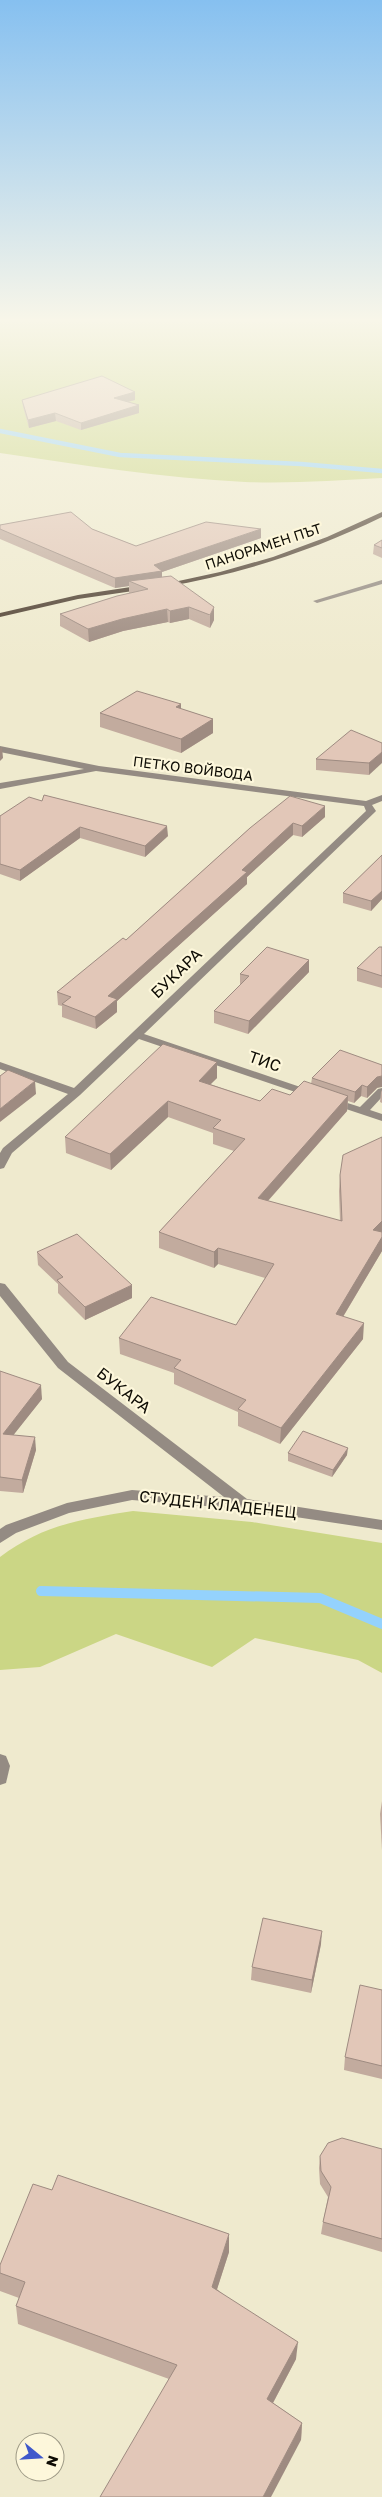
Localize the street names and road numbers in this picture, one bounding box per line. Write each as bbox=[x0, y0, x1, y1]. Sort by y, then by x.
street label: ПАНОРАМЕН ПЪТ bbox=[203, 519, 324, 573]
street label: ПЕТКО ВОЙВОДА bbox=[132, 752, 255, 784]
street label: БУКАРА bbox=[146, 944, 206, 1002]
street label: ТИС bbox=[246, 1046, 284, 1076]
street label: БУКАРА bbox=[93, 1363, 155, 1418]
street label: СТУДЕН КЛАДЕНЕЦ bbox=[138, 1486, 298, 1522]

